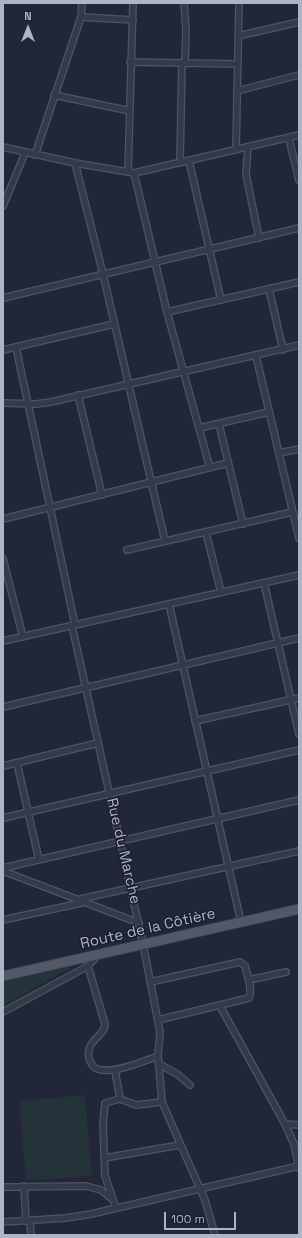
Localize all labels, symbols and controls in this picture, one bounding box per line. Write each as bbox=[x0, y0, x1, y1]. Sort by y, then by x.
north arrow bbox=[8, 8, 48, 48]
text: N bbox=[24, 9, 32, 23]
street label: Rue du Marche bbox=[102, 796, 144, 906]
street label: Route de la Côtière bbox=[79, 905, 217, 953]
scale bar bbox=[166, 1204, 238, 1230]
text: 100 m bbox=[171, 1211, 205, 1227]

